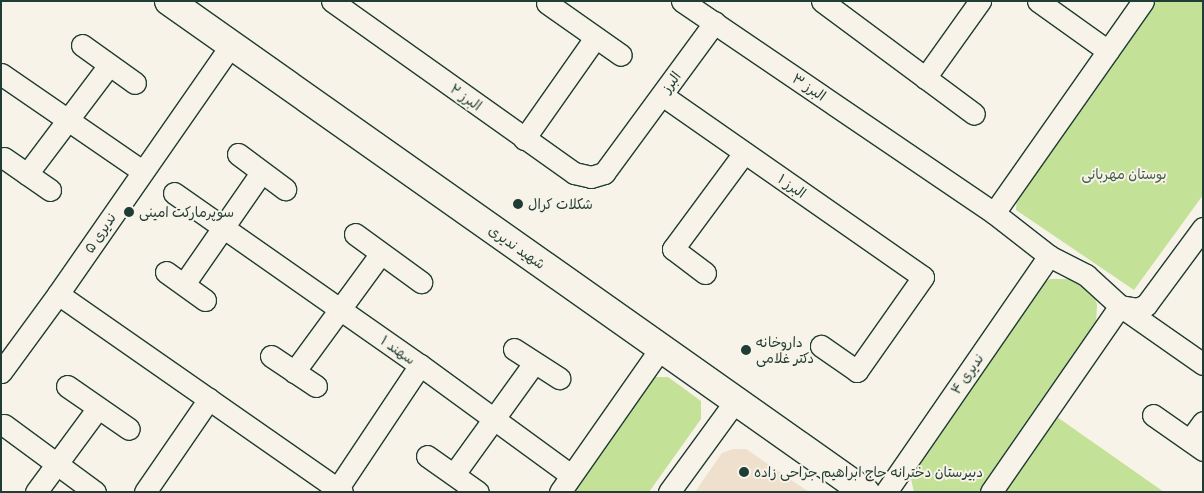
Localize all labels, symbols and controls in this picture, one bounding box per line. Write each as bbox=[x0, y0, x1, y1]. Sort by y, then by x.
street label: البرز bbox=[658, 68, 684, 96]
street label: البرز ۳ bbox=[789, 70, 829, 104]
street label: البرز ۲ bbox=[447, 80, 485, 114]
park label: بوستان مهربانی bbox=[1081, 166, 1167, 182]
street label: البرز ۱ bbox=[775, 170, 809, 202]
place label: شکلات کرال bbox=[528, 196, 593, 212]
marker: شکلات کرال bbox=[512, 198, 524, 210]
place label: سوپرمارکت امینی bbox=[139, 204, 234, 220]
marker: سوپرمارکت امینی bbox=[123, 206, 135, 218]
street label: ندیری ۵ bbox=[81, 210, 119, 256]
street label: شهید ندیری bbox=[485, 221, 549, 273]
street label: سهند ۱ bbox=[377, 332, 419, 368]
place label: داروخانه دکتر غلامی bbox=[756, 334, 814, 367]
marker: داروخانه دکتر غلامی bbox=[740, 344, 752, 356]
street label: ندیری ۴ bbox=[947, 351, 987, 397]
place label: دبیرستان دخترانه حاج ابراهیم جراحی زاده bbox=[754, 464, 983, 480]
marker: دبیرستان دخترانه حاج ابراهیم جراحی زاده bbox=[738, 466, 750, 478]

